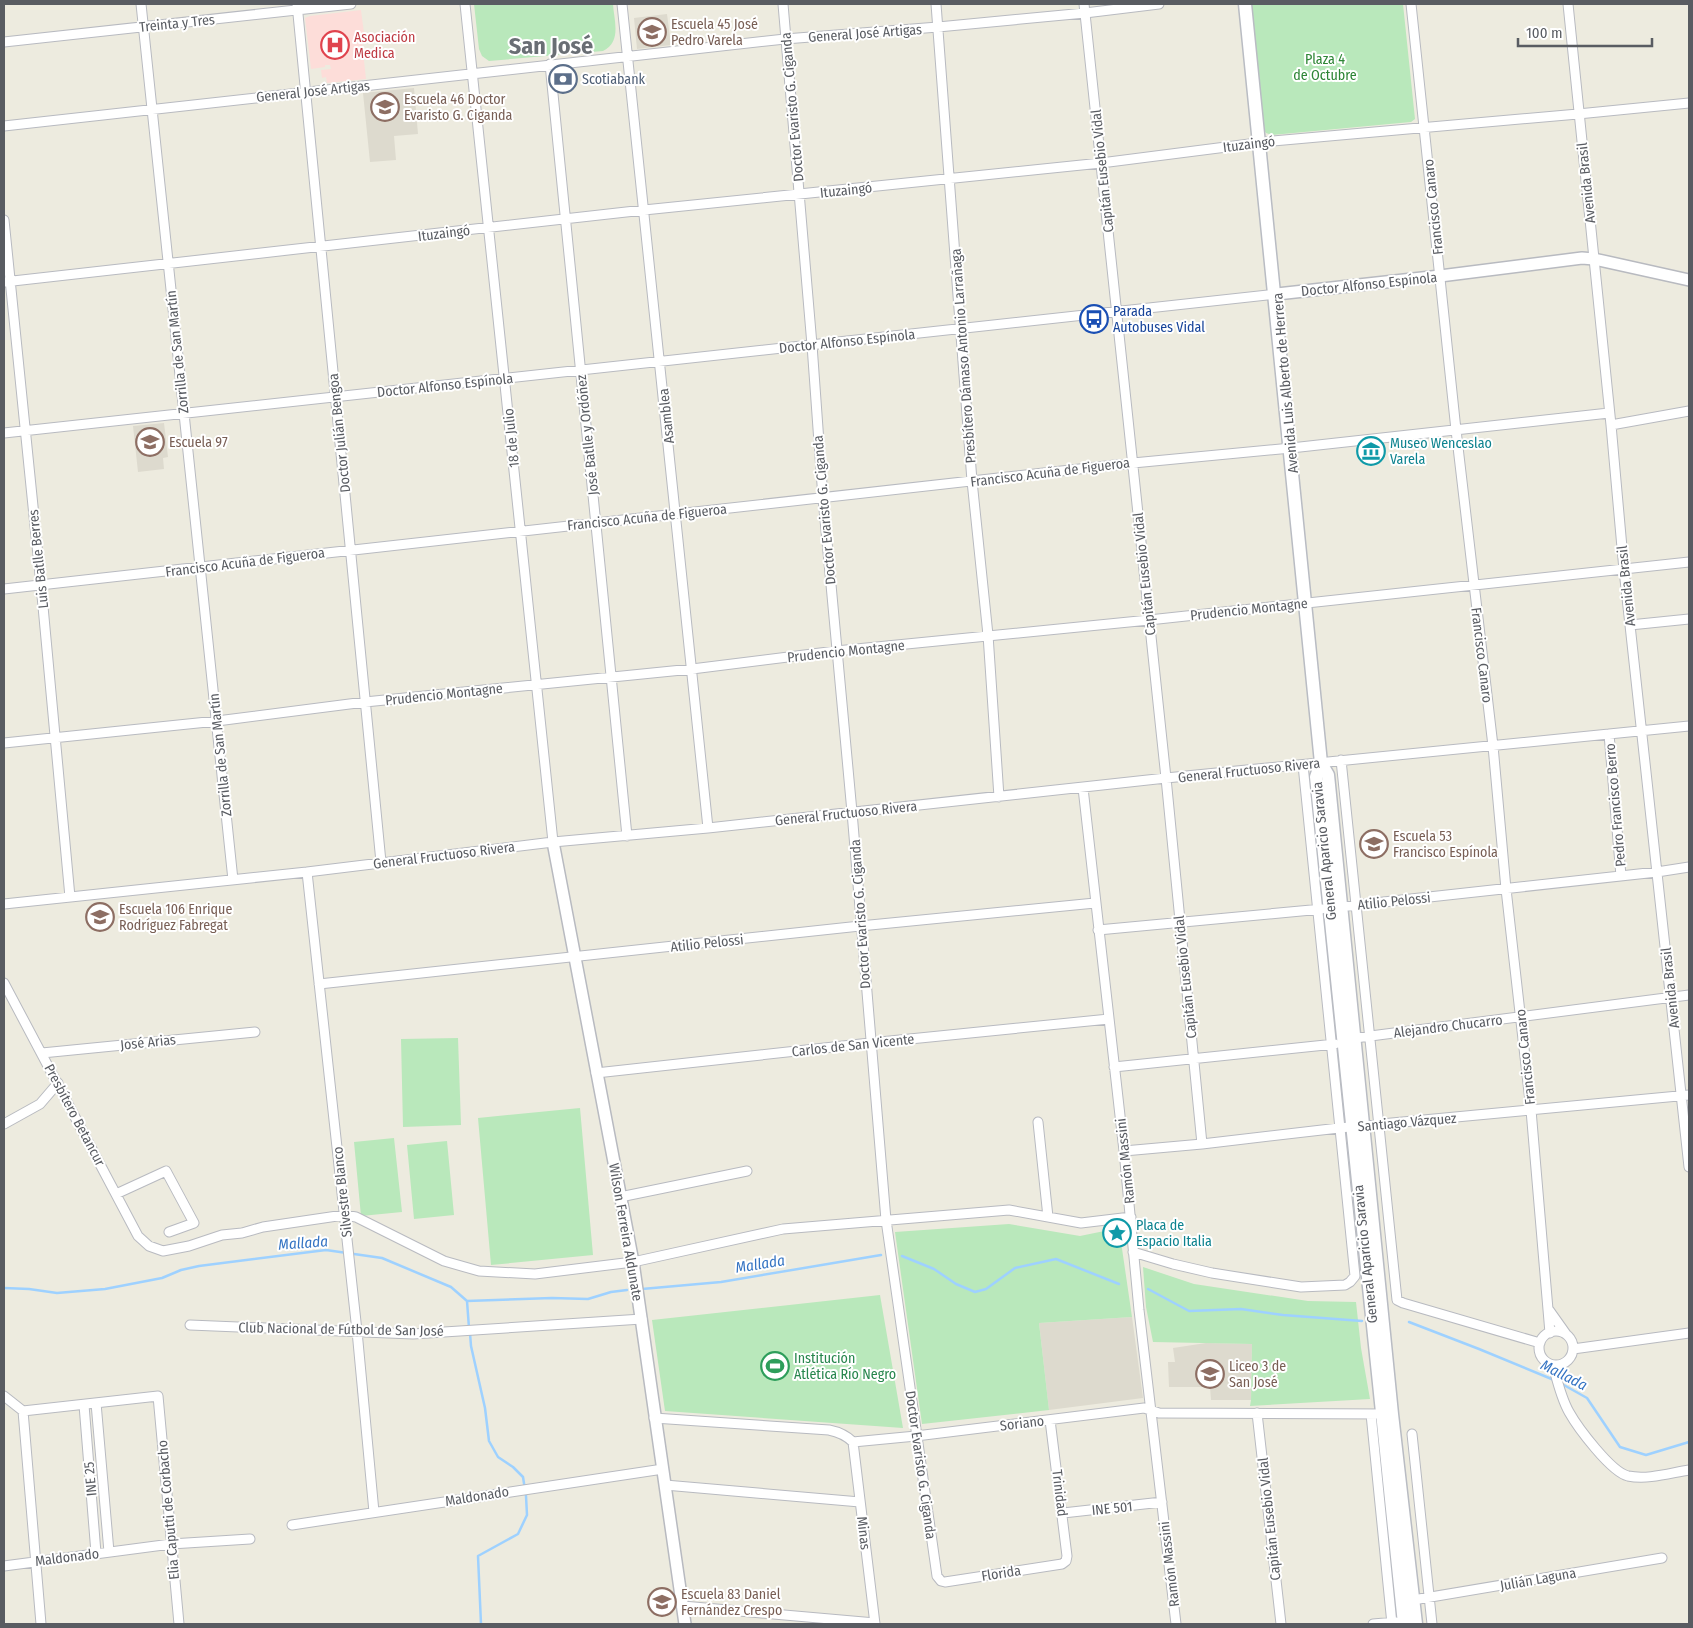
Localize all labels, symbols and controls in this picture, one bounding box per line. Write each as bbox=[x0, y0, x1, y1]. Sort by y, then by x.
street label: Treinta y Tres bbox=[138, 11, 216, 36]
scale bar bbox=[1518, 15, 1652, 47]
place label: Escuela 45 José Pedro Varela bbox=[671, 16, 758, 49]
school or university icon: Escuela 45 José Pedro Varela bbox=[637, 17, 667, 47]
street label: General José Artigas bbox=[807, 21, 923, 46]
text: 100 m bbox=[1526, 24, 1563, 42]
place label: Asociación Medica bbox=[354, 29, 415, 62]
hospital icon: Asociación Medica bbox=[320, 30, 350, 60]
street label: Doctor Evaristo G. Ciganda bbox=[777, 31, 807, 182]
district label: San José bbox=[509, 32, 593, 60]
park label: Plaza 4 de Octubre bbox=[1293, 51, 1357, 84]
bank icon: Scotiabank bbox=[548, 64, 578, 94]
place label: Scotiabank bbox=[582, 71, 646, 88]
street label: General José Artigas bbox=[255, 77, 371, 106]
place label: Escuela 46 Doctor Evaristo G. Ciganda bbox=[404, 91, 513, 124]
school or university icon: Escuela 46 Doctor Evaristo G. Ciganda bbox=[370, 92, 400, 122]
street label: Capitán Eusebio Vidal bbox=[1088, 108, 1117, 233]
street label: Ituzaingó bbox=[1222, 133, 1276, 156]
street label: Avenida Brasil bbox=[1574, 141, 1599, 224]
street label: Francisco Canaro bbox=[1420, 158, 1447, 256]
street label: Ituzaingó bbox=[819, 179, 873, 202]
street label: Ituzaingó bbox=[417, 222, 471, 245]
street label: Presbítero Dámaso Antonio Larrañaga bbox=[948, 248, 979, 464]
street label: Doctor Alfonso Espínola bbox=[1300, 269, 1438, 300]
street label: Zorrilla de San Martín bbox=[163, 289, 192, 414]
street label: Avenida Luis Alberto de Herrera bbox=[1269, 292, 1302, 474]
place label: Parada Autobuses Vidal bbox=[1113, 303, 1205, 336]
bus stop icon: Parada Autobuses Vidal bbox=[1079, 304, 1109, 334]
street label: Doctor Alfonso Espínola bbox=[778, 326, 916, 357]
street label: Doctor Alfonso Espínola bbox=[376, 370, 514, 401]
street label: Doctor Julián Bengoa bbox=[325, 372, 354, 493]
street label: José Batlle y Ordóñez bbox=[573, 373, 602, 496]
street label: Asamblea bbox=[655, 387, 678, 444]
street label: 18 de Julio bbox=[500, 408, 523, 468]
school or university icon: Escuela 97 bbox=[135, 427, 165, 457]
place label: Escuela 97 bbox=[169, 434, 228, 451]
street label: Doctor Evaristo G. Ciganda bbox=[809, 434, 839, 585]
place label: Museo Wenceslao Varela bbox=[1390, 435, 1492, 468]
museum icon: Museo Wenceslao Varela bbox=[1356, 436, 1386, 466]
street label: Francisco Acuña de Figueroa bbox=[969, 454, 1131, 491]
street label: Francisco Acuña de Figueroa bbox=[566, 501, 728, 534]
street label: Luis Batlle Berres bbox=[25, 509, 52, 609]
street label: Capitán Eusebio Vidal bbox=[1130, 511, 1159, 636]
street label: Francisco Acuña de Figueroa bbox=[164, 544, 326, 581]
street label: Avenida Brasil bbox=[1614, 544, 1639, 627]
street label: Prudencio Montagne bbox=[1189, 595, 1309, 624]
street label: Francisco Canaro bbox=[1467, 606, 1496, 704]
street label: Prudencio Montagne bbox=[786, 637, 906, 666]
street label: Prudencio Montagne bbox=[384, 680, 504, 709]
street label: Zorrilla de San Martín bbox=[206, 692, 235, 817]
street label: Pedro Francisco Berro bbox=[1602, 742, 1629, 867]
street label: General Fructuoso Rivera bbox=[1177, 755, 1321, 786]
street label: General Aparicio Saravia bbox=[1309, 781, 1340, 921]
street label: General Fructuoso Rivera bbox=[774, 798, 918, 829]
place label: Escuela 53 Francisco Espínola bbox=[1393, 828, 1498, 861]
school or university icon: Escuela 53 Francisco Espínola bbox=[1359, 829, 1389, 859]
street label: General Fructuoso Rivera bbox=[372, 838, 516, 873]
street label: Doctor Evaristo G. Ciganda bbox=[847, 839, 874, 989]
street label: Atilio Pelossi bbox=[1357, 889, 1431, 914]
place label: Escuela 106 Enrique Rodríguez Fabregat bbox=[119, 901, 232, 934]
school or university icon: Escuela 106 Enrique Rodríguez Fabregat bbox=[85, 902, 115, 932]
street label: Capitán Eusebio Vidal bbox=[1171, 914, 1200, 1039]
street label: Atilio Pelossi bbox=[670, 931, 744, 956]
street label: Avenida Brasil bbox=[1658, 946, 1683, 1029]
street label: Francisco Canaro bbox=[1512, 1008, 1539, 1106]
street label: Alejandro Chucarro bbox=[1393, 1011, 1503, 1042]
street label: José Arias bbox=[119, 1031, 177, 1054]
street label: Carlos de San Vicente bbox=[791, 1031, 915, 1060]
street label: Presbítero Betancur bbox=[40, 1061, 109, 1169]
street label: Santiago Vázquez bbox=[1357, 1110, 1458, 1135]
street label: Ramón Massini bbox=[1113, 1117, 1138, 1205]
street label: Silvestre Blanco bbox=[329, 1146, 356, 1238]
street label: Wilson Ferreira Aldunate bbox=[605, 1162, 646, 1303]
street label: General Aparicio Saravia bbox=[1350, 1184, 1381, 1324]
place label: Placa de Espacio Italia bbox=[1136, 1217, 1212, 1250]
place icon: Placa de Espacio Italia bbox=[1102, 1218, 1132, 1248]
water label: Mallada bbox=[278, 1232, 329, 1254]
water label: Mallada bbox=[734, 1251, 786, 1277]
street label: Club Nacional de Fútbol de San José bbox=[238, 1319, 444, 1340]
place label: Institución Atlética Río Negro bbox=[794, 1350, 896, 1383]
sports icon: Institución Atlética Río Negro bbox=[760, 1351, 790, 1381]
water label: Mallada bbox=[1538, 1356, 1590, 1394]
place label: Liceo 3 de San José bbox=[1229, 1358, 1286, 1391]
school or university icon: Liceo 3 de San José bbox=[1195, 1359, 1225, 1389]
street label: Doctor Evaristo G. Ciganda bbox=[902, 1390, 939, 1541]
street label: Soriano bbox=[999, 1412, 1045, 1435]
street label: Elia Caputti de Corbacho bbox=[154, 1439, 183, 1581]
street label: Capitán Eusebio Vidal bbox=[1255, 1456, 1284, 1581]
street label: INE 25 bbox=[81, 1461, 100, 1497]
street label: Trinidad bbox=[1048, 1469, 1071, 1518]
street label: Maldonado bbox=[444, 1483, 510, 1510]
street label: INE 501 bbox=[1091, 1498, 1133, 1519]
street label: Minas bbox=[853, 1515, 874, 1551]
street label: Ramón Massini bbox=[1156, 1520, 1183, 1608]
street label: Maldonado bbox=[34, 1545, 100, 1570]
street label: Florida bbox=[980, 1562, 1022, 1585]
street label: Julián Laguna bbox=[1499, 1564, 1577, 1595]
place label: Escuela 83 Daniel Fernández Crespo bbox=[681, 1586, 782, 1619]
school or university icon: Escuela 83 Daniel Fernández Crespo bbox=[647, 1587, 677, 1617]

